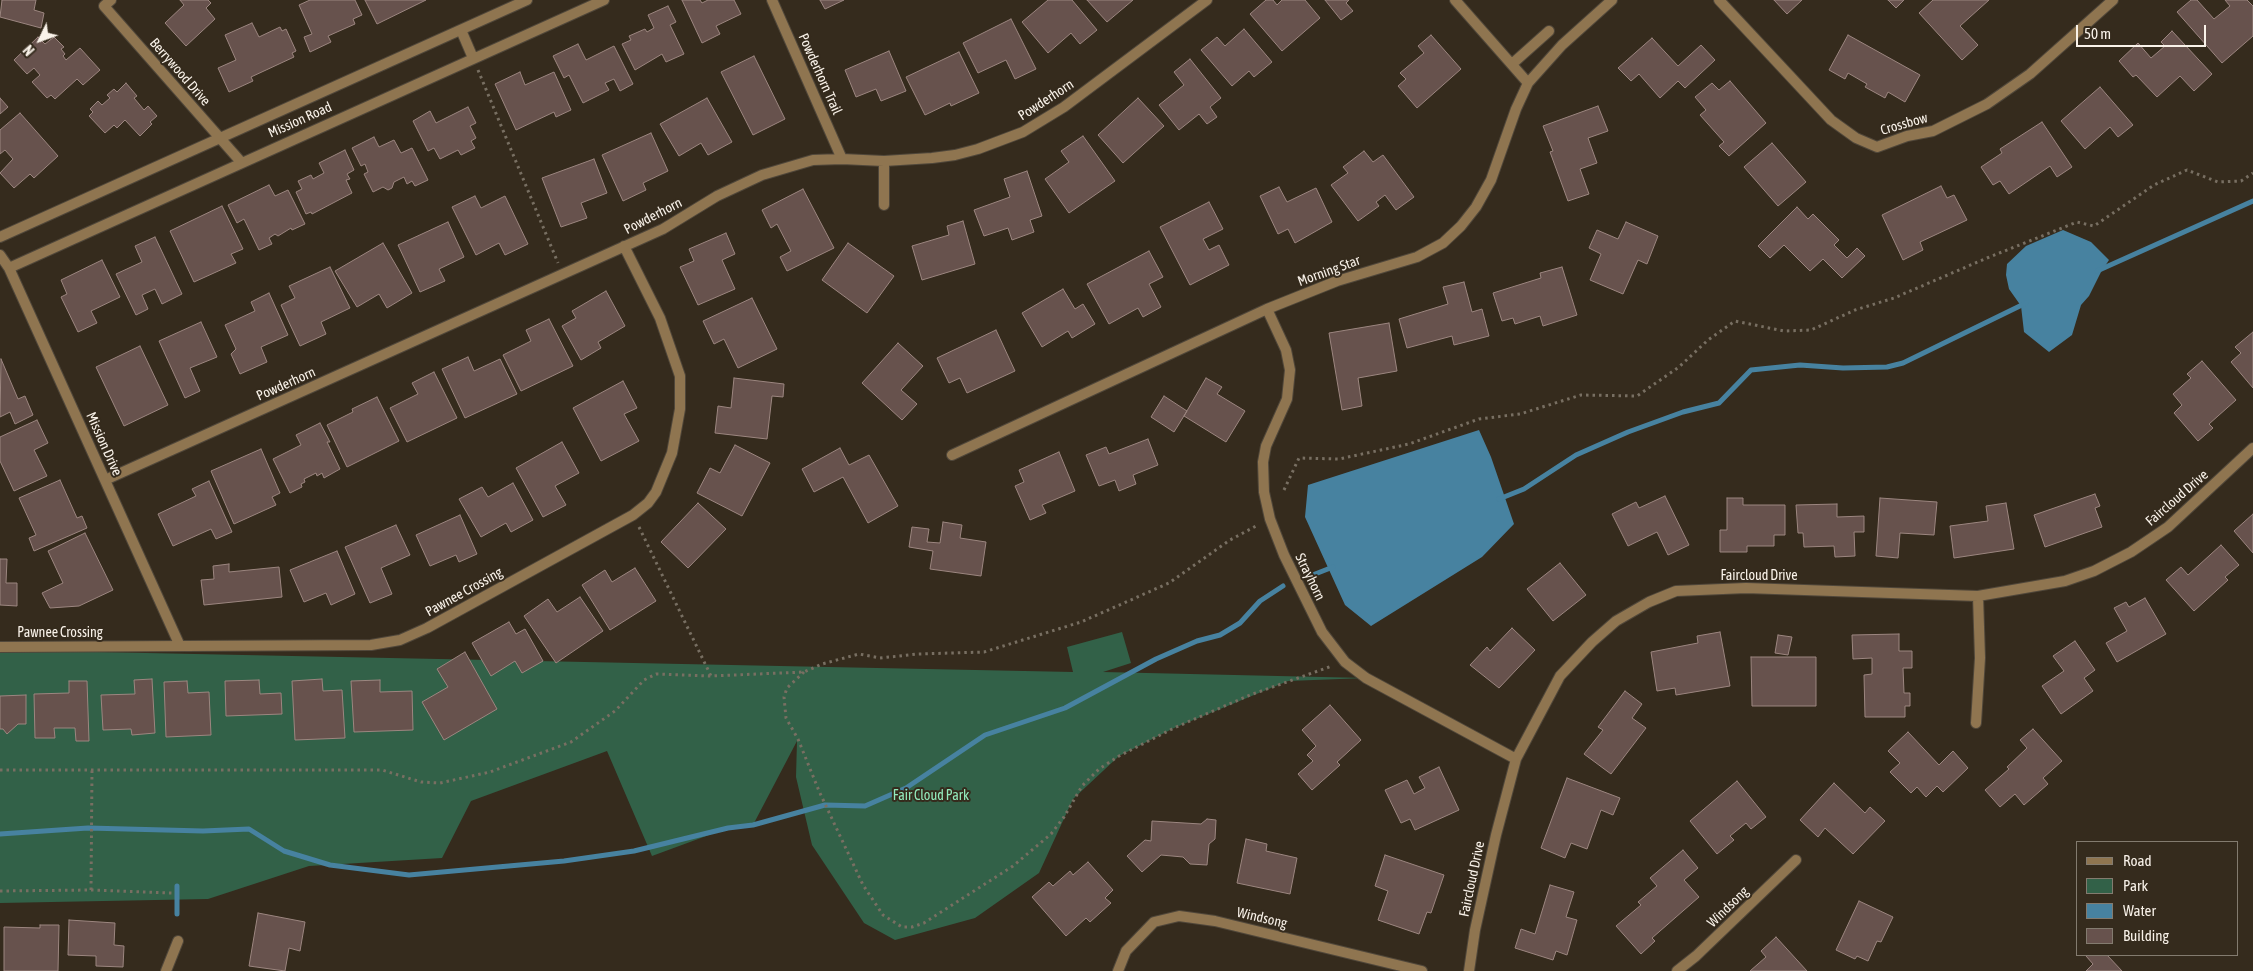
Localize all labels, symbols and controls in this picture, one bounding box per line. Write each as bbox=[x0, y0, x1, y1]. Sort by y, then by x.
north arrow bbox=[15, 15, 65, 65]
scale bar bbox=[2078, 15, 2208, 47]
text: 50 m bbox=[2084, 25, 2111, 42]
street label: Powderhorn Trail bbox=[795, 31, 845, 117]
street label: Berrywood Drive bbox=[146, 35, 214, 109]
text: N bbox=[20, 42, 38, 58]
street label: Powderhorn bbox=[1015, 76, 1077, 124]
street label: Mission Road bbox=[266, 99, 334, 141]
street label: Crossbow bbox=[1878, 109, 1930, 139]
street label: Powderhorn bbox=[621, 194, 685, 238]
street label: Morning Star bbox=[1295, 252, 1363, 290]
street label: Powderhorn bbox=[254, 364, 318, 404]
street label: Mission Drive bbox=[82, 409, 126, 479]
street label: Faircloud Drive bbox=[2142, 466, 2212, 530]
street label: Strayhorn bbox=[1291, 551, 1329, 603]
street label: Pawnee Crossing bbox=[422, 564, 506, 620]
street label: Faircloud Drive bbox=[1720, 568, 1798, 584]
street label: Pawnee Crossing bbox=[17, 625, 103, 641]
park label: Fair Cloud Park bbox=[893, 788, 969, 804]
street label: Faircloud Drive bbox=[1456, 840, 1488, 918]
legend bbox=[2076, 841, 2238, 956]
text: Road bbox=[2123, 852, 2152, 869]
text: Park bbox=[2123, 877, 2148, 894]
street label: Windsong bbox=[1704, 883, 1752, 931]
text: Water bbox=[2123, 902, 2156, 919]
street label: Windsong bbox=[1235, 904, 1289, 932]
text: Building bbox=[2123, 927, 2169, 944]

